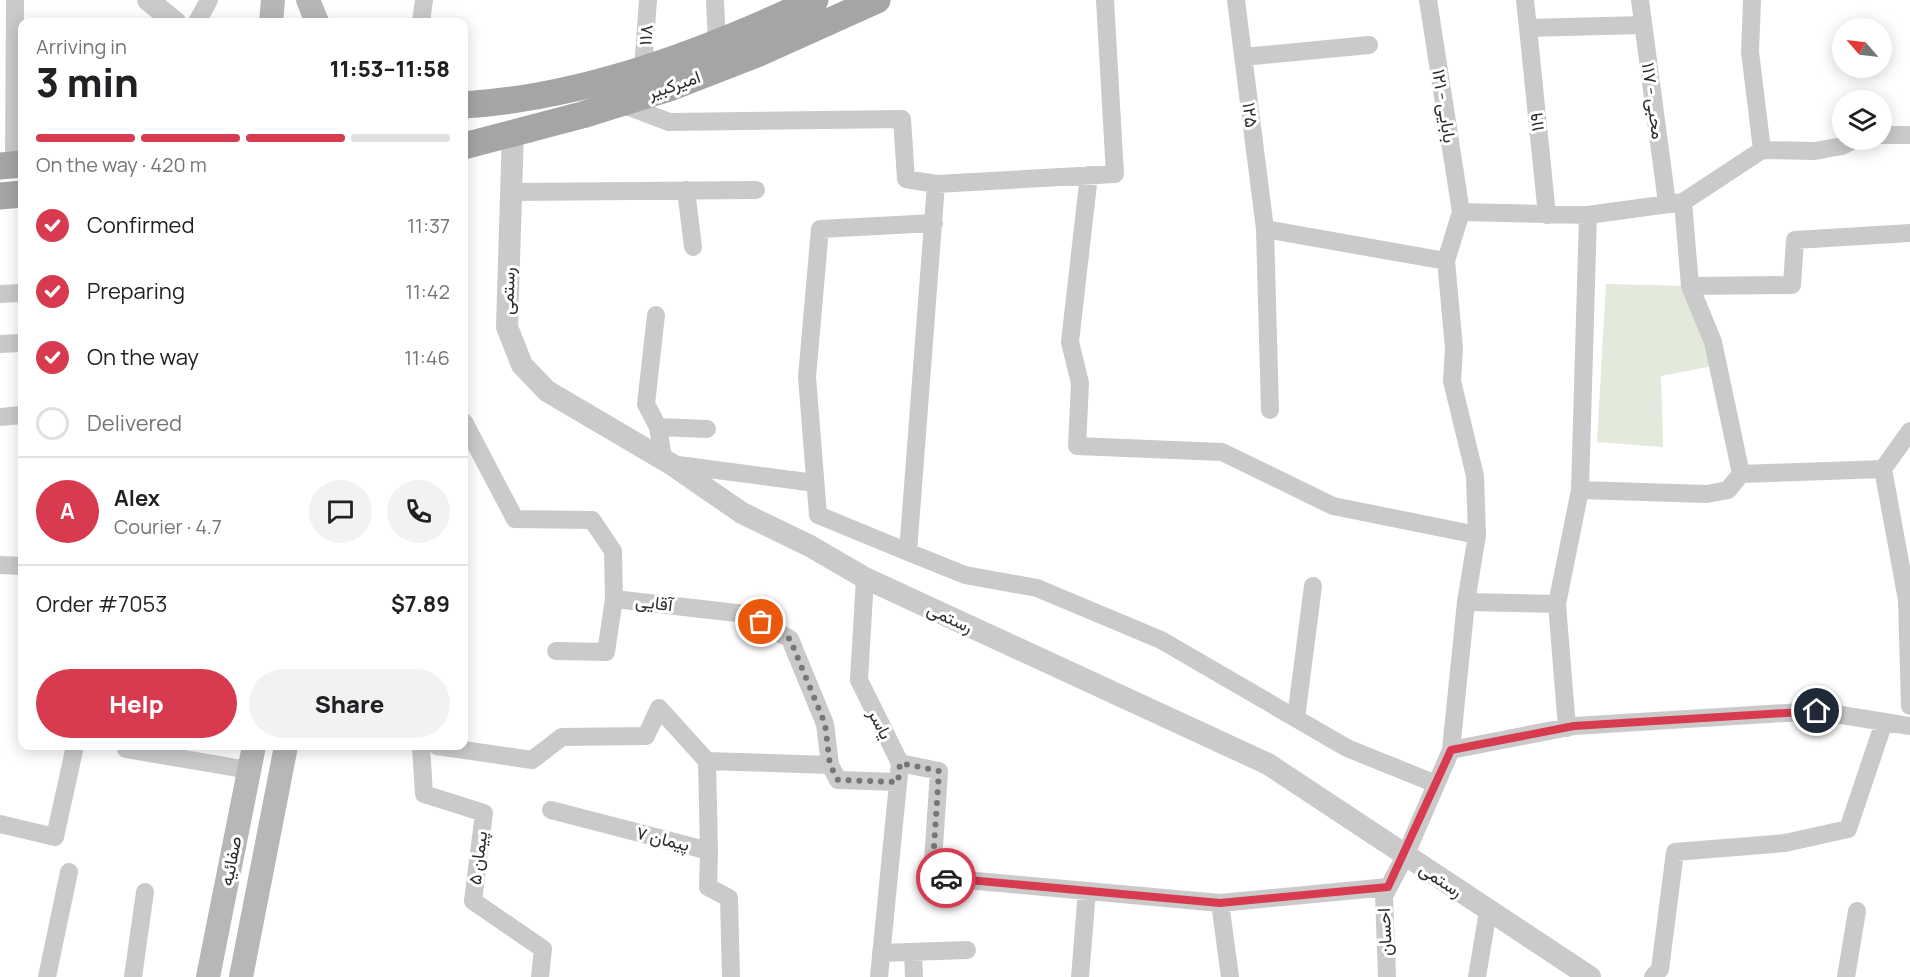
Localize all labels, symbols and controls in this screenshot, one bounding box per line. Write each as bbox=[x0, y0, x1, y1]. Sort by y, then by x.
north arrow bbox=[1832, 18, 1892, 78]
map controls bbox=[1832, 18, 1892, 150]
street label: ۱۱۸ bbox=[632, 24, 658, 46]
text: Arriving in bbox=[36, 33, 127, 60]
text: 11:53–11:58 bbox=[330, 54, 450, 84]
text: 3 min bbox=[36, 55, 139, 109]
street label: محبی - ۱۱۷ bbox=[1637, 61, 1671, 141]
street label: امیرکبیر bbox=[643, 64, 703, 105]
street label: بابایی - ۱۲۱ bbox=[1427, 67, 1463, 144]
button: layers bbox=[1832, 90, 1892, 150]
street label: ۱۲۵ bbox=[1238, 101, 1264, 129]
street label: ۱۱۹ bbox=[1523, 111, 1549, 133]
text: On the way · 420 m bbox=[36, 151, 207, 178]
icon: check bbox=[36, 209, 69, 242]
text: Confirmed bbox=[87, 210, 195, 240]
text: 11:37 bbox=[407, 212, 450, 239]
street label: رستمی bbox=[494, 267, 520, 315]
icon: check bbox=[36, 275, 69, 308]
text: Preparing bbox=[87, 276, 185, 306]
text: 11:42 bbox=[405, 278, 450, 305]
icon: check bbox=[36, 341, 69, 374]
text: On the way bbox=[87, 342, 199, 372]
text: 11:46 bbox=[404, 344, 450, 371]
text: Delivered bbox=[87, 408, 182, 438]
button: chat bbox=[309, 480, 372, 543]
button: phone bbox=[387, 480, 450, 543]
text: Alex bbox=[114, 483, 160, 513]
text: A bbox=[60, 496, 75, 526]
text: Courier · 4.7 bbox=[114, 513, 222, 540]
street label: آقایی bbox=[634, 588, 676, 616]
text: Order #7053 bbox=[36, 589, 167, 619]
text: $7.89 bbox=[391, 589, 450, 619]
pin bbox=[735, 596, 786, 647]
street label: رستمی bbox=[924, 596, 977, 638]
icon: bag bbox=[744, 605, 777, 638]
button: Help bbox=[36, 669, 237, 738]
button: Share bbox=[249, 669, 450, 738]
pin bbox=[1791, 685, 1842, 736]
icon: home bbox=[1800, 694, 1833, 727]
street label: یاسر bbox=[863, 703, 899, 743]
street label: پیمان ۷ bbox=[634, 820, 692, 857]
street label: پیمان ۵ bbox=[462, 830, 493, 886]
street label: صفائیه bbox=[213, 834, 247, 888]
courier bbox=[916, 848, 976, 908]
street label: رستمی bbox=[1415, 856, 1468, 902]
icon: car bbox=[930, 862, 963, 895]
street label: احسان bbox=[1371, 907, 1397, 957]

